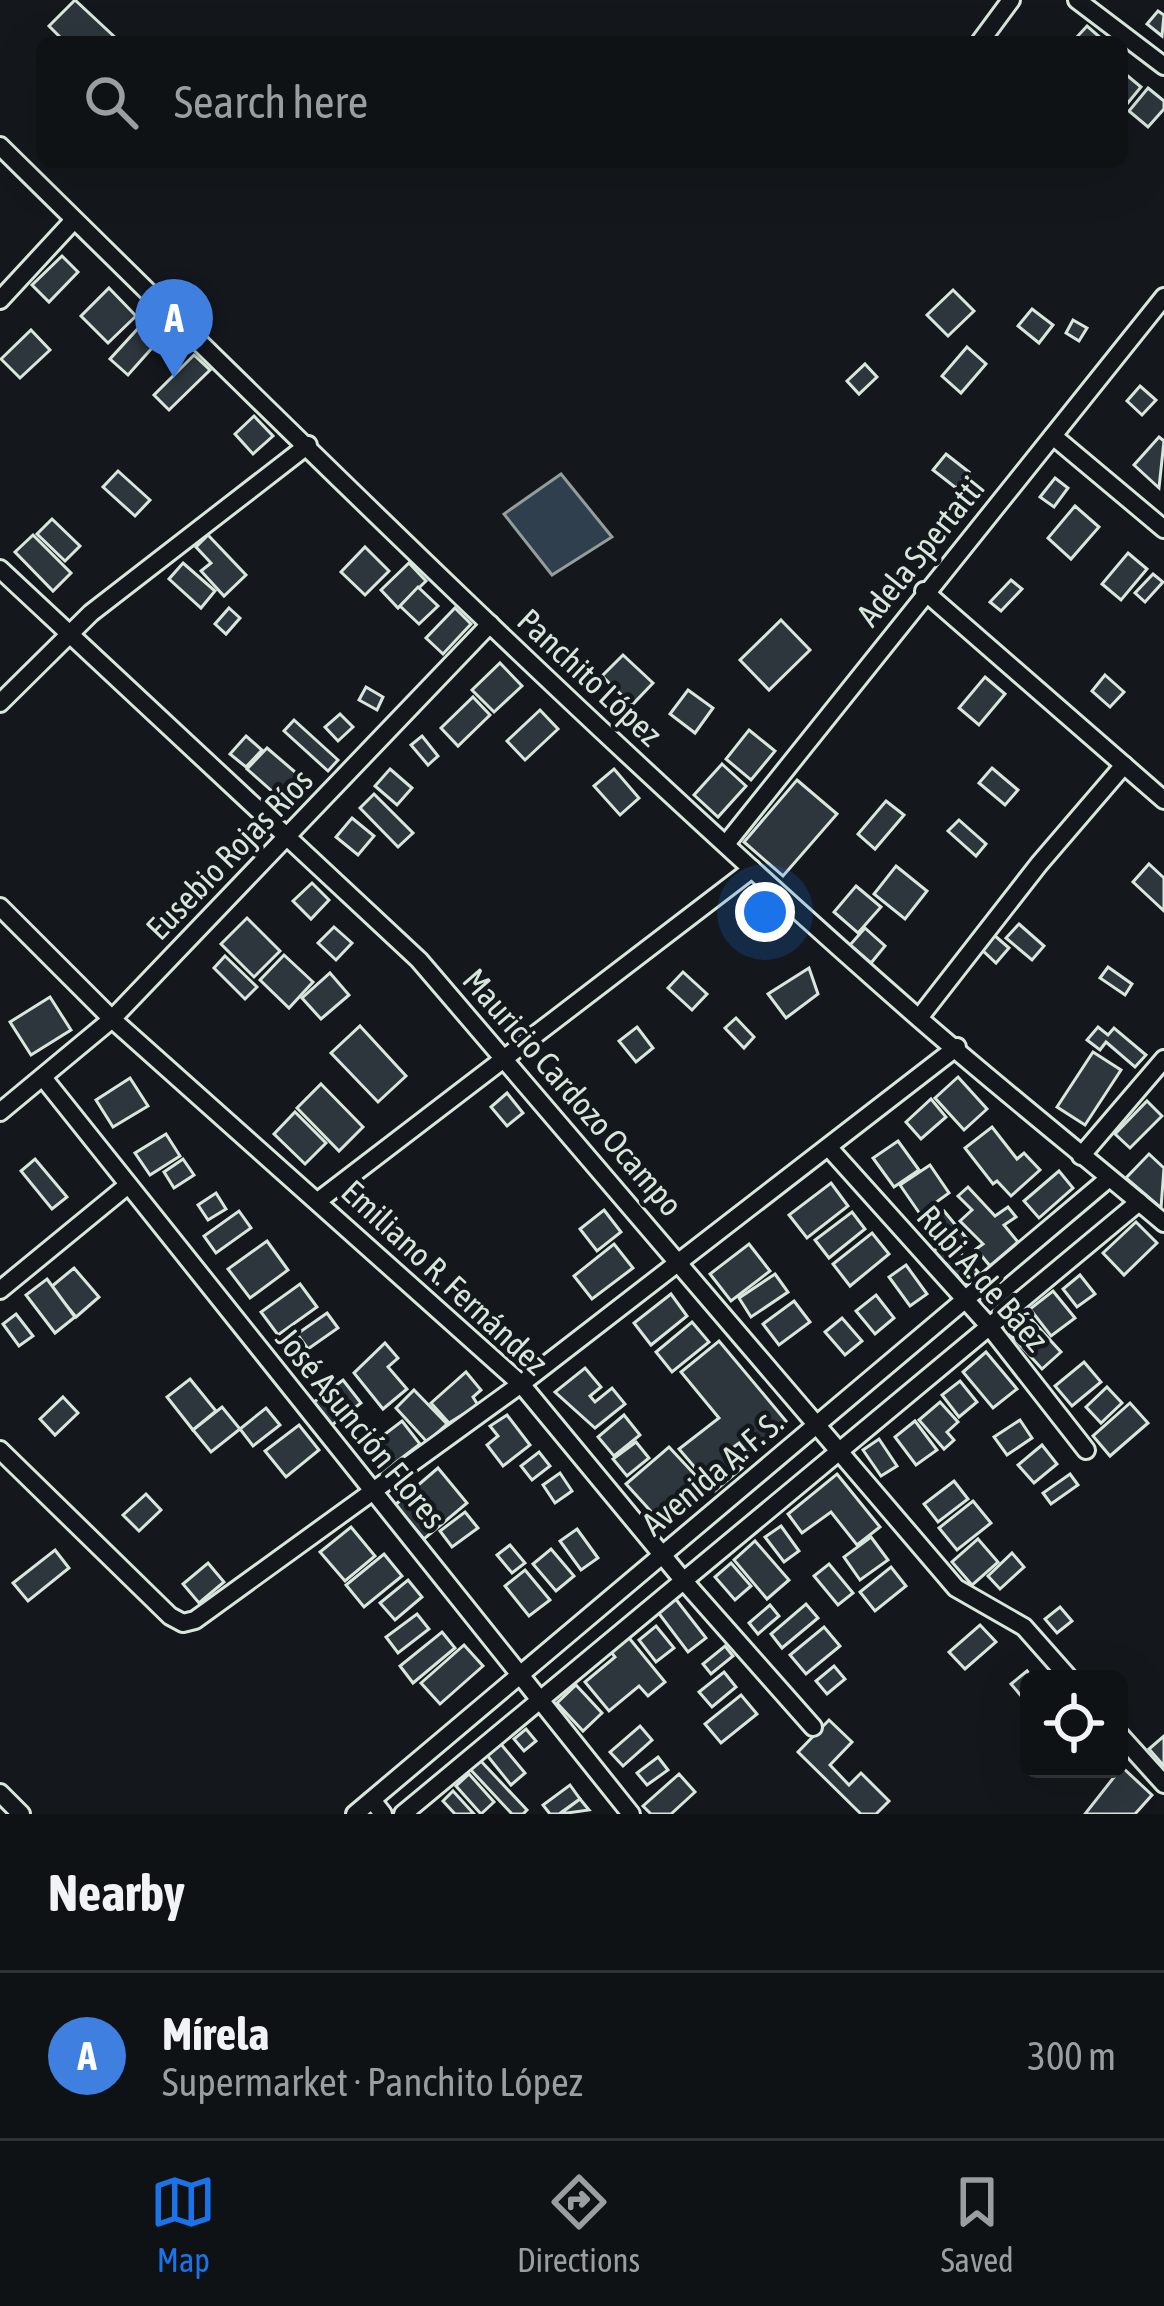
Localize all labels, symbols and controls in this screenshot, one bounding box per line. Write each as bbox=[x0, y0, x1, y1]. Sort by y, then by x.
search box bbox=[36, 36, 1128, 168]
icon: search bbox=[78, 69, 144, 135]
text: Search here bbox=[174, 76, 368, 128]
pin: A bbox=[135, 279, 213, 378]
street label: Adela Spertatti bbox=[848, 469, 992, 633]
street label: Panchito López bbox=[510, 601, 670, 753]
street label: Eusebio Rojas Ríos bbox=[138, 761, 320, 947]
your location bbox=[735, 882, 795, 942]
street label: Mauricio Cardozo Ocampo bbox=[455, 961, 691, 1223]
street label: Emiliano R. Fernández bbox=[334, 1172, 556, 1382]
street label: Rubi A. de Báez bbox=[910, 1198, 1056, 1358]
street label: José Asunción Flores bbox=[269, 1320, 453, 1536]
street label: Avenida A. F. S. bbox=[634, 1403, 790, 1543]
map controls bbox=[1020, 1670, 1128, 1778]
button: locate bbox=[1020, 1670, 1128, 1778]
text: Nearby bbox=[48, 1863, 185, 1922]
text: Mírela bbox=[162, 2008, 269, 2060]
text: A bbox=[77, 2034, 97, 2078]
text: 300 m bbox=[1028, 2034, 1116, 2078]
text: Supermarket · Panchito López bbox=[162, 2060, 583, 2104]
tab: Map bbox=[150, 2169, 216, 2279]
tab: Directions bbox=[517, 2169, 640, 2279]
tab: Saved bbox=[941, 2169, 1014, 2279]

